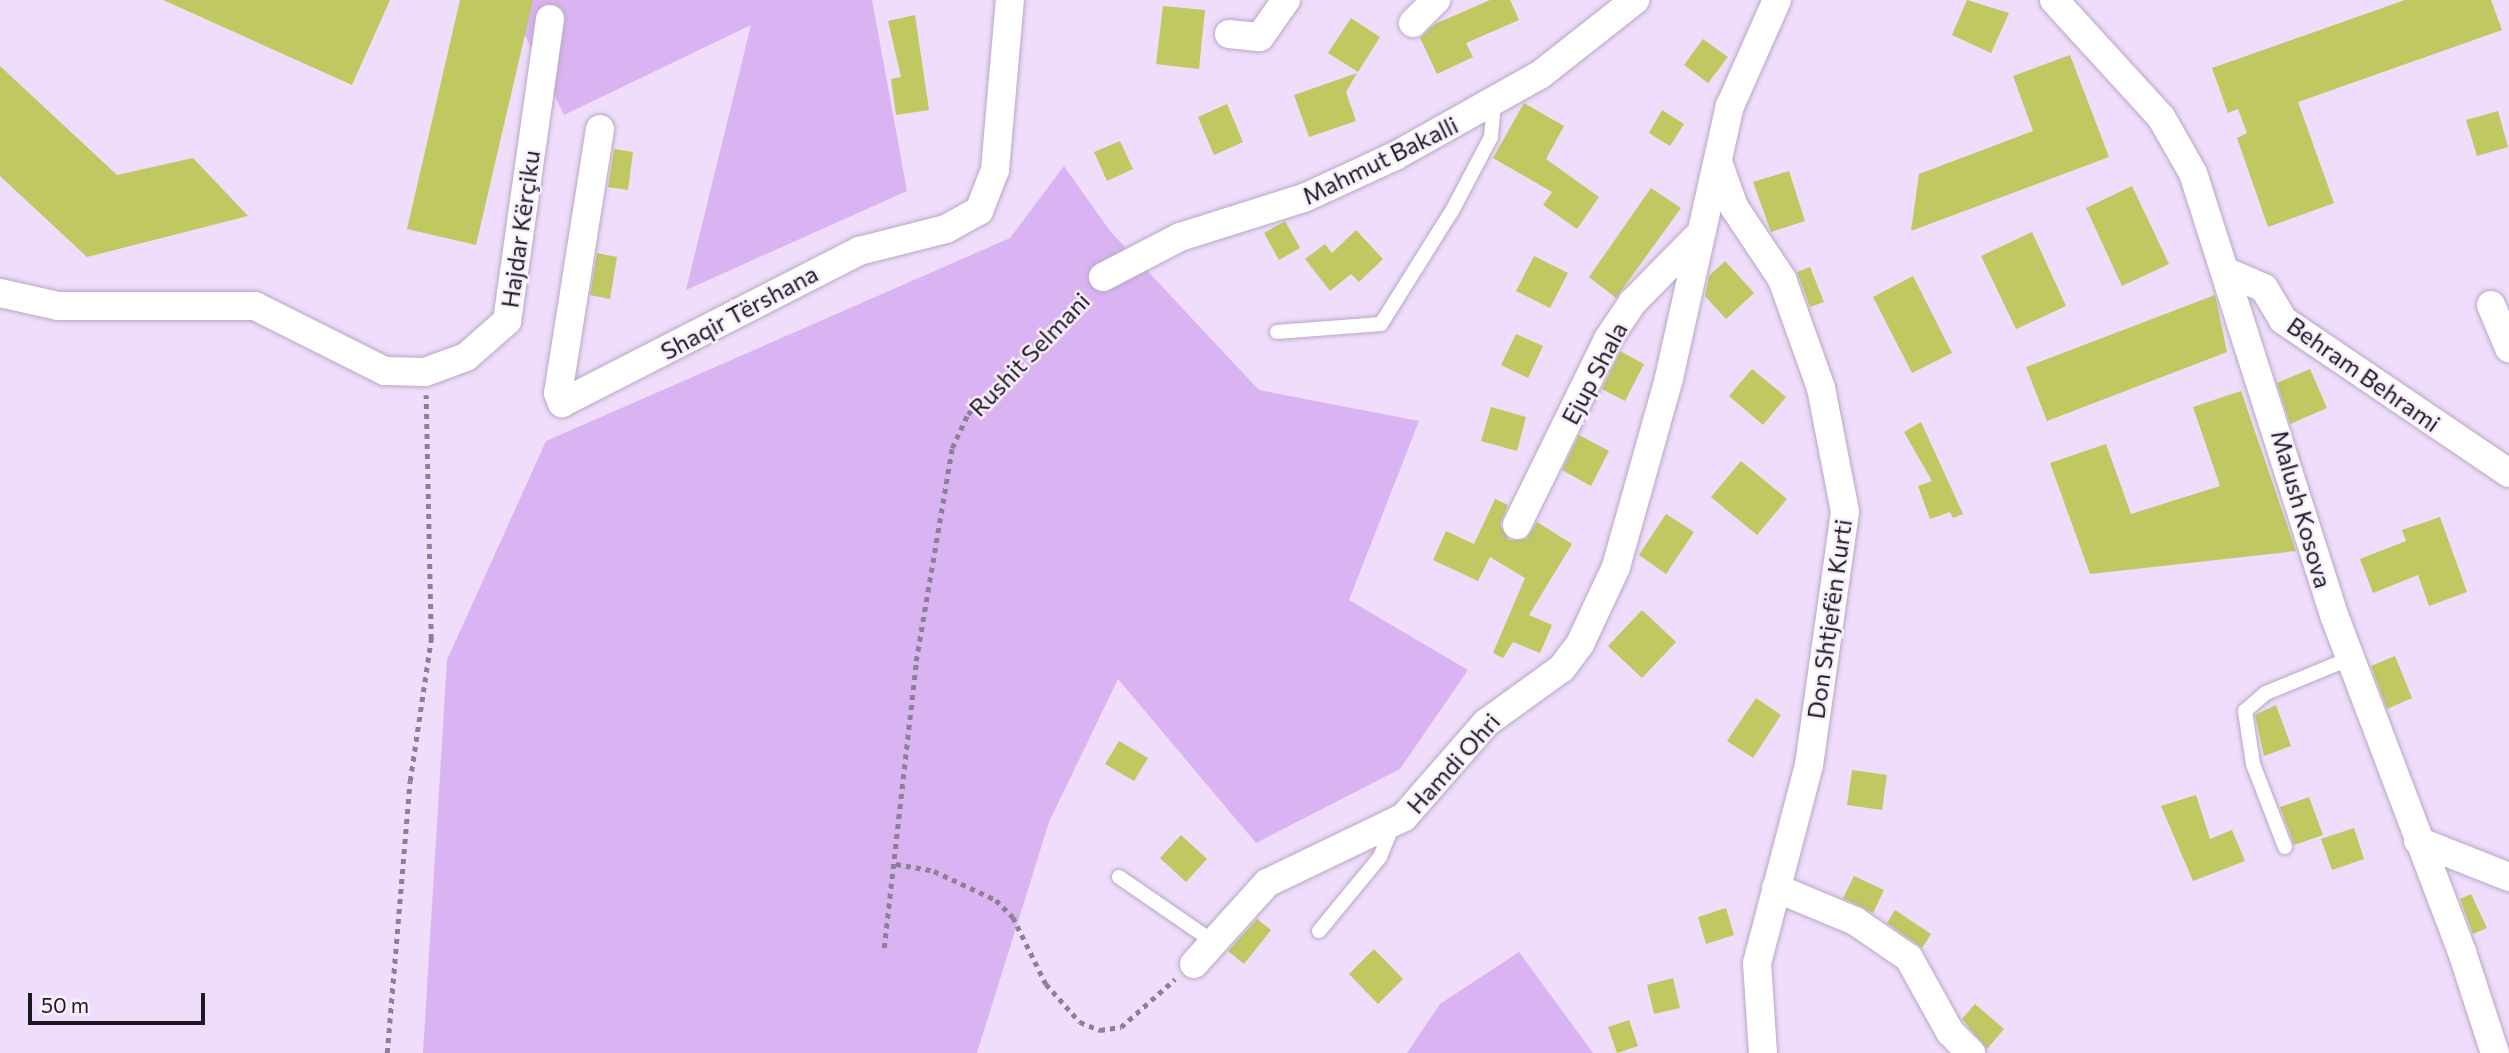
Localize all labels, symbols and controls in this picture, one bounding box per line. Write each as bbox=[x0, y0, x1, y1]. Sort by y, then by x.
street label: Mahmut Bakalli bbox=[1297, 110, 1463, 210]
street label: Hajdar Kërçiku bbox=[495, 148, 545, 310]
street label: Shaqir Tërshana bbox=[656, 258, 822, 366]
street label: Rushit Selmani bbox=[963, 286, 1095, 422]
street label: Behram Behrami bbox=[2282, 311, 2446, 437]
street label: Ejup Shala bbox=[1555, 317, 1633, 429]
street label: Malush Kosova bbox=[2266, 427, 2338, 591]
street label: Don Shtjefën Kurti bbox=[1801, 517, 1857, 721]
street label: Hamdi Ohri bbox=[1400, 707, 1506, 819]
scale bar bbox=[32, 979, 208, 1023]
text: 50 m bbox=[41, 992, 89, 1017]

